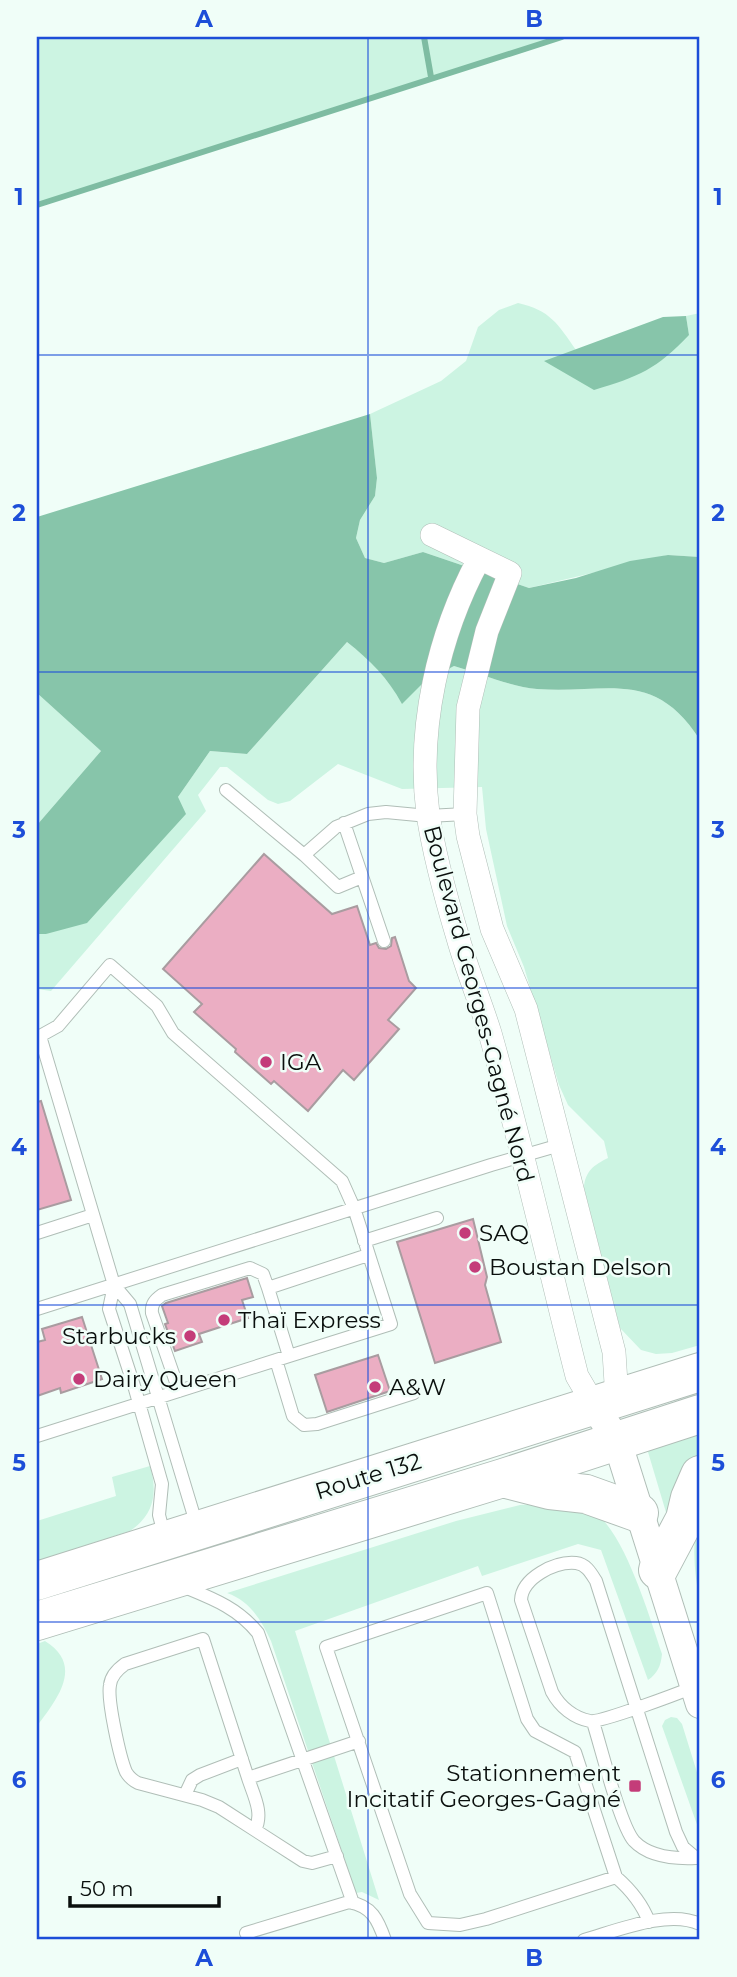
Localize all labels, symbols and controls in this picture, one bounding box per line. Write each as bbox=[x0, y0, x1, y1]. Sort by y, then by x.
text: A bbox=[194, 5, 213, 33]
text: B bbox=[525, 5, 543, 33]
text: 1 bbox=[14, 183, 24, 211]
text: 1 bbox=[713, 183, 723, 211]
text: 2 bbox=[12, 499, 26, 527]
text: 2 bbox=[711, 499, 725, 527]
text: 3 bbox=[11, 816, 26, 844]
text: 3 bbox=[710, 816, 725, 844]
street label: Boulevard Georges-Gagné Nord bbox=[418, 823, 540, 1185]
place label: IGA bbox=[280, 1048, 322, 1076]
marker: IGA bbox=[258, 1054, 274, 1070]
text: 4 bbox=[11, 1133, 27, 1161]
text: 4 bbox=[710, 1133, 726, 1161]
place label: SAQ bbox=[479, 1219, 529, 1247]
marker: SAQ bbox=[457, 1225, 473, 1241]
place label: Boustan Delson bbox=[489, 1253, 672, 1281]
marker: Boustan Delson bbox=[467, 1259, 483, 1275]
place label: Thaï Express bbox=[238, 1306, 381, 1334]
marker: Thaï Express bbox=[216, 1312, 232, 1328]
place label: Starbucks bbox=[62, 1322, 176, 1350]
marker: Starbucks bbox=[182, 1328, 198, 1344]
place label: Dairy Queen bbox=[93, 1365, 237, 1393]
marker: Dairy Queen bbox=[71, 1371, 87, 1387]
place label: A&W bbox=[389, 1373, 446, 1401]
marker: A&W bbox=[367, 1379, 383, 1395]
street label: Route 132 bbox=[312, 1447, 424, 1505]
text: 5 bbox=[12, 1449, 26, 1477]
text: 5 bbox=[711, 1449, 725, 1477]
place label: Stationnement Incitatif Georges-Gagné bbox=[347, 1759, 621, 1813]
text: 6 bbox=[12, 1766, 27, 1794]
text: 6 bbox=[711, 1766, 726, 1794]
marker: Stationnement Incitatif Georges-Gagné bbox=[627, 1778, 643, 1794]
scale bar bbox=[70, 1865, 219, 1909]
text: 50 m bbox=[80, 1876, 134, 1901]
text: A bbox=[194, 1944, 213, 1972]
text: B bbox=[525, 1944, 543, 1972]

